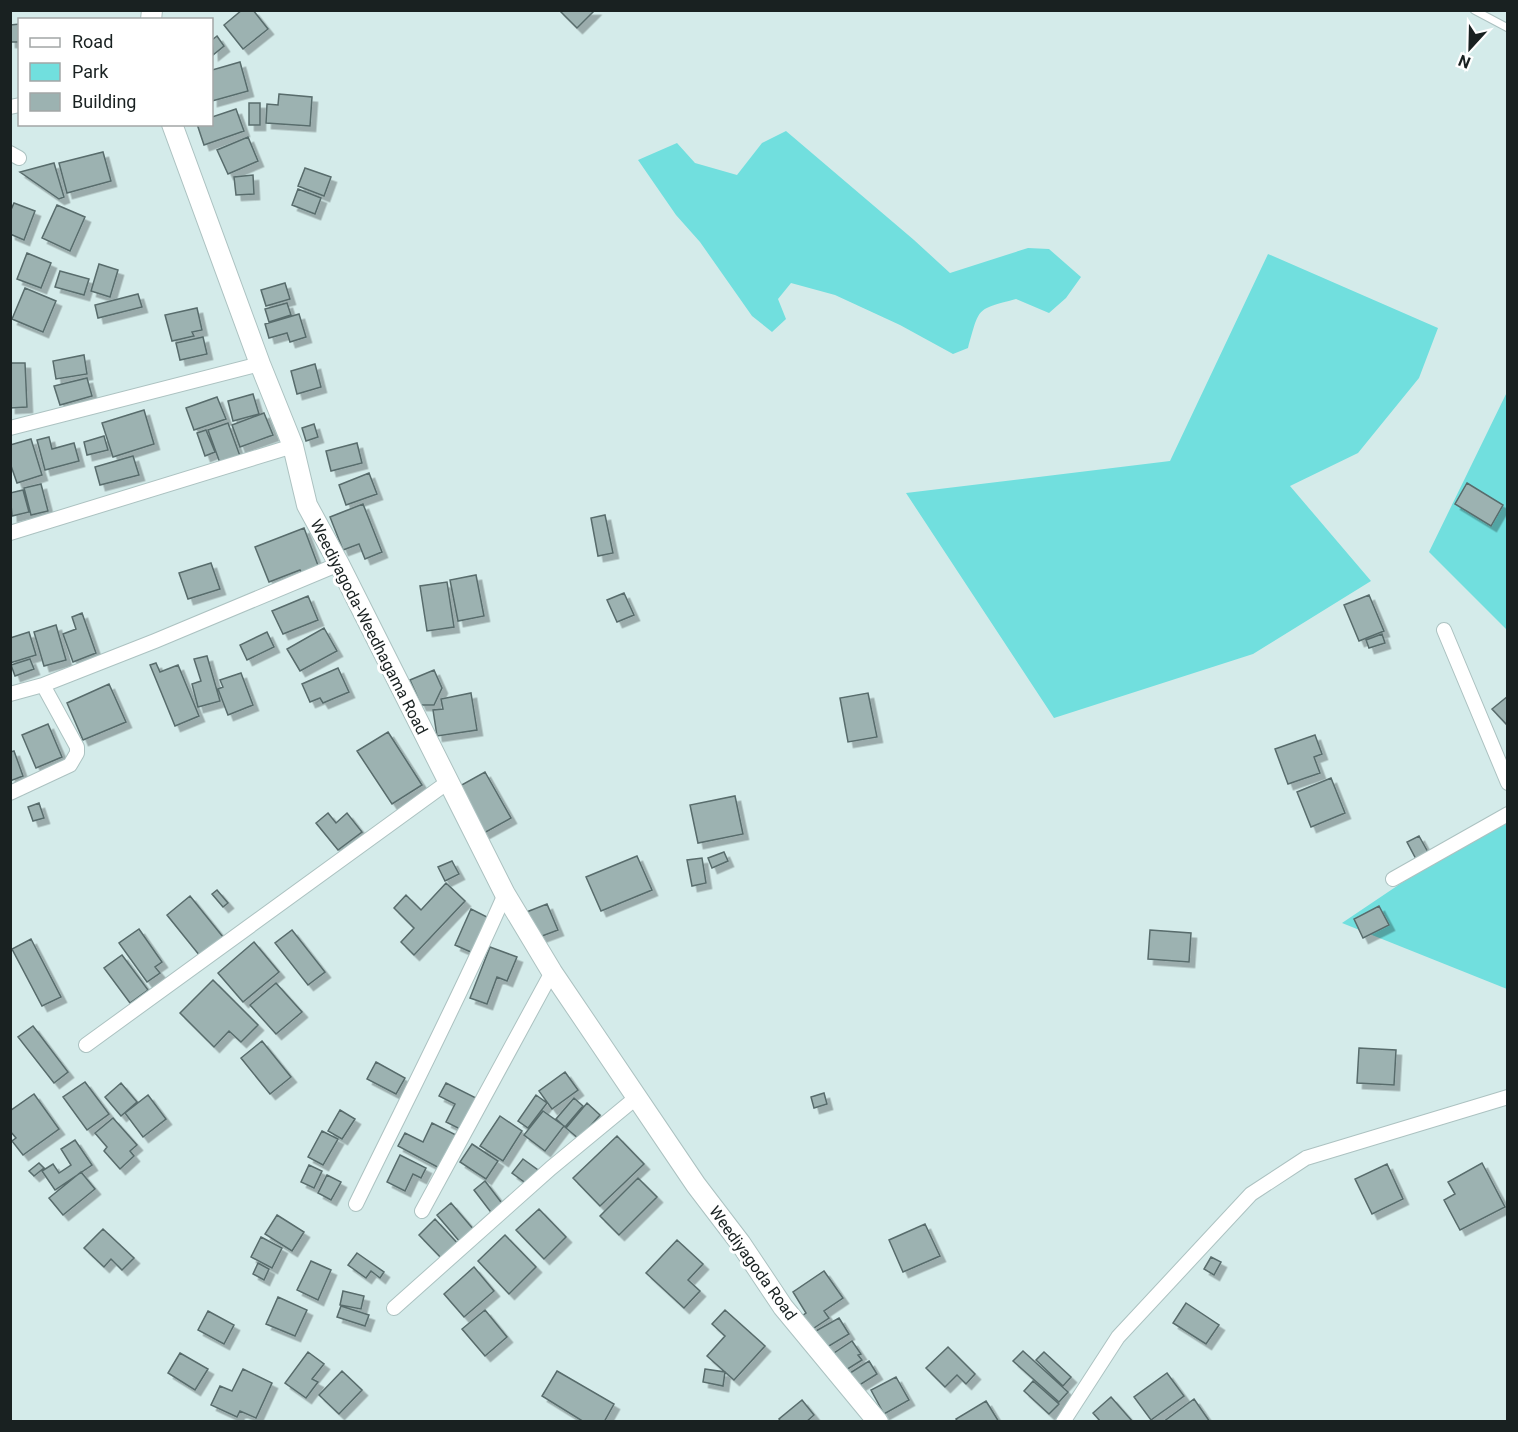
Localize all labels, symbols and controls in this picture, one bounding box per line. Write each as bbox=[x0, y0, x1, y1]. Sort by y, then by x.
legend bbox=[18, 18, 213, 126]
north arrow bbox=[1440, 18, 1500, 78]
text: Road bbox=[72, 31, 113, 52]
text: N bbox=[1456, 51, 1473, 72]
text: Park bbox=[72, 61, 109, 82]
text: Building bbox=[72, 91, 136, 112]
street label: Weediyagoda-Weedhagama Road bbox=[306, 516, 432, 738]
street label: Weediyagoda Road bbox=[705, 1202, 801, 1324]

